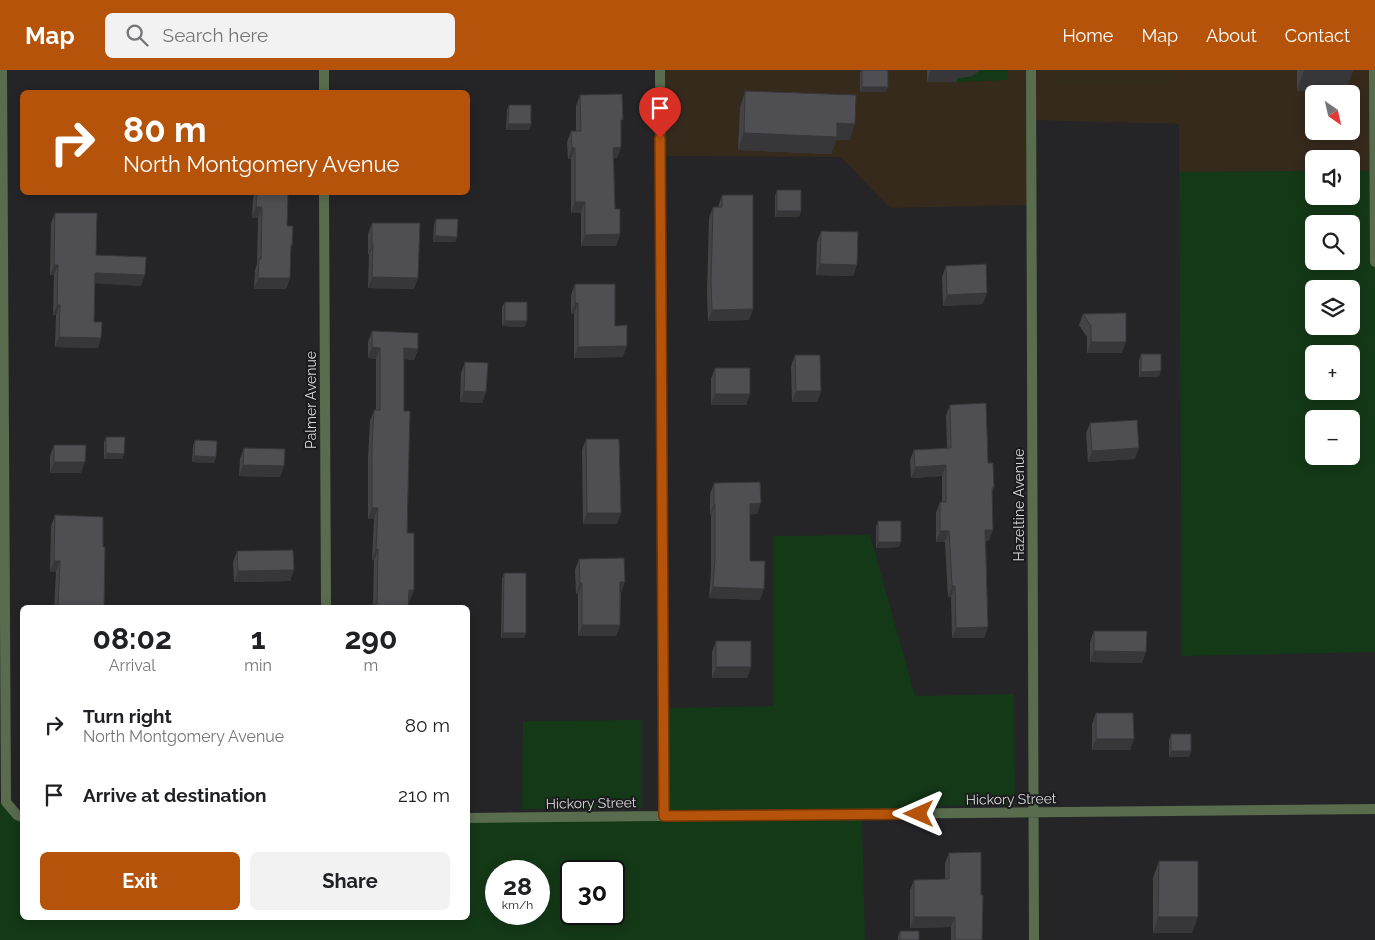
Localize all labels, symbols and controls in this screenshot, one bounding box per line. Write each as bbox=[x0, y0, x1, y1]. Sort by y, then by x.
search box bbox=[105, 13, 455, 58]
text: Map bbox=[25, 21, 75, 50]
icon: search bbox=[123, 21, 151, 49]
text: Search here bbox=[163, 24, 268, 46]
text: Home bbox=[1062, 25, 1113, 46]
text: Map bbox=[1141, 25, 1178, 46]
text: About bbox=[1206, 25, 1257, 46]
text: Contact bbox=[1285, 25, 1350, 46]
north arrow bbox=[1305, 85, 1360, 140]
map controls bbox=[1305, 85, 1360, 465]
pin bbox=[639, 87, 681, 138]
icon: arrive bbox=[646, 94, 674, 122]
text: 80 m bbox=[123, 109, 207, 150]
icon: right bbox=[40, 110, 105, 175]
button: sound bbox=[1305, 150, 1360, 205]
text: North Montgomery Avenue bbox=[123, 151, 400, 177]
button: search bbox=[1305, 215, 1360, 270]
button: layers bbox=[1305, 280, 1360, 335]
button: + bbox=[1305, 345, 1360, 400]
street label: Palmer Avenue bbox=[303, 351, 319, 449]
button: − bbox=[1305, 410, 1360, 465]
street label: Hazeltine Avenue bbox=[1011, 448, 1027, 562]
text: 08:02 bbox=[93, 621, 172, 656]
text: 1 bbox=[251, 621, 266, 656]
text: 290 bbox=[344, 621, 397, 656]
text: Arrival bbox=[109, 656, 156, 675]
text: min bbox=[244, 656, 272, 675]
text: m bbox=[364, 656, 378, 675]
text: Turn right bbox=[83, 705, 172, 727]
icon: right bbox=[40, 711, 68, 739]
text: 80 m bbox=[405, 714, 450, 736]
text: North Montgomery Avenue bbox=[83, 727, 284, 746]
icon: arrive bbox=[40, 781, 68, 809]
text: Arrive at destination bbox=[83, 784, 267, 806]
text: 210 m bbox=[398, 784, 450, 806]
position arrow bbox=[892, 787, 944, 839]
street label: Hickory Street bbox=[965, 790, 1057, 808]
street label: Hickory Street bbox=[545, 794, 637, 812]
button: Exit bbox=[40, 852, 240, 910]
button: Share bbox=[250, 852, 450, 910]
speed limit sign: 30 bbox=[560, 860, 625, 925]
text: 28 bbox=[503, 871, 532, 901]
text: km/h bbox=[502, 898, 533, 912]

